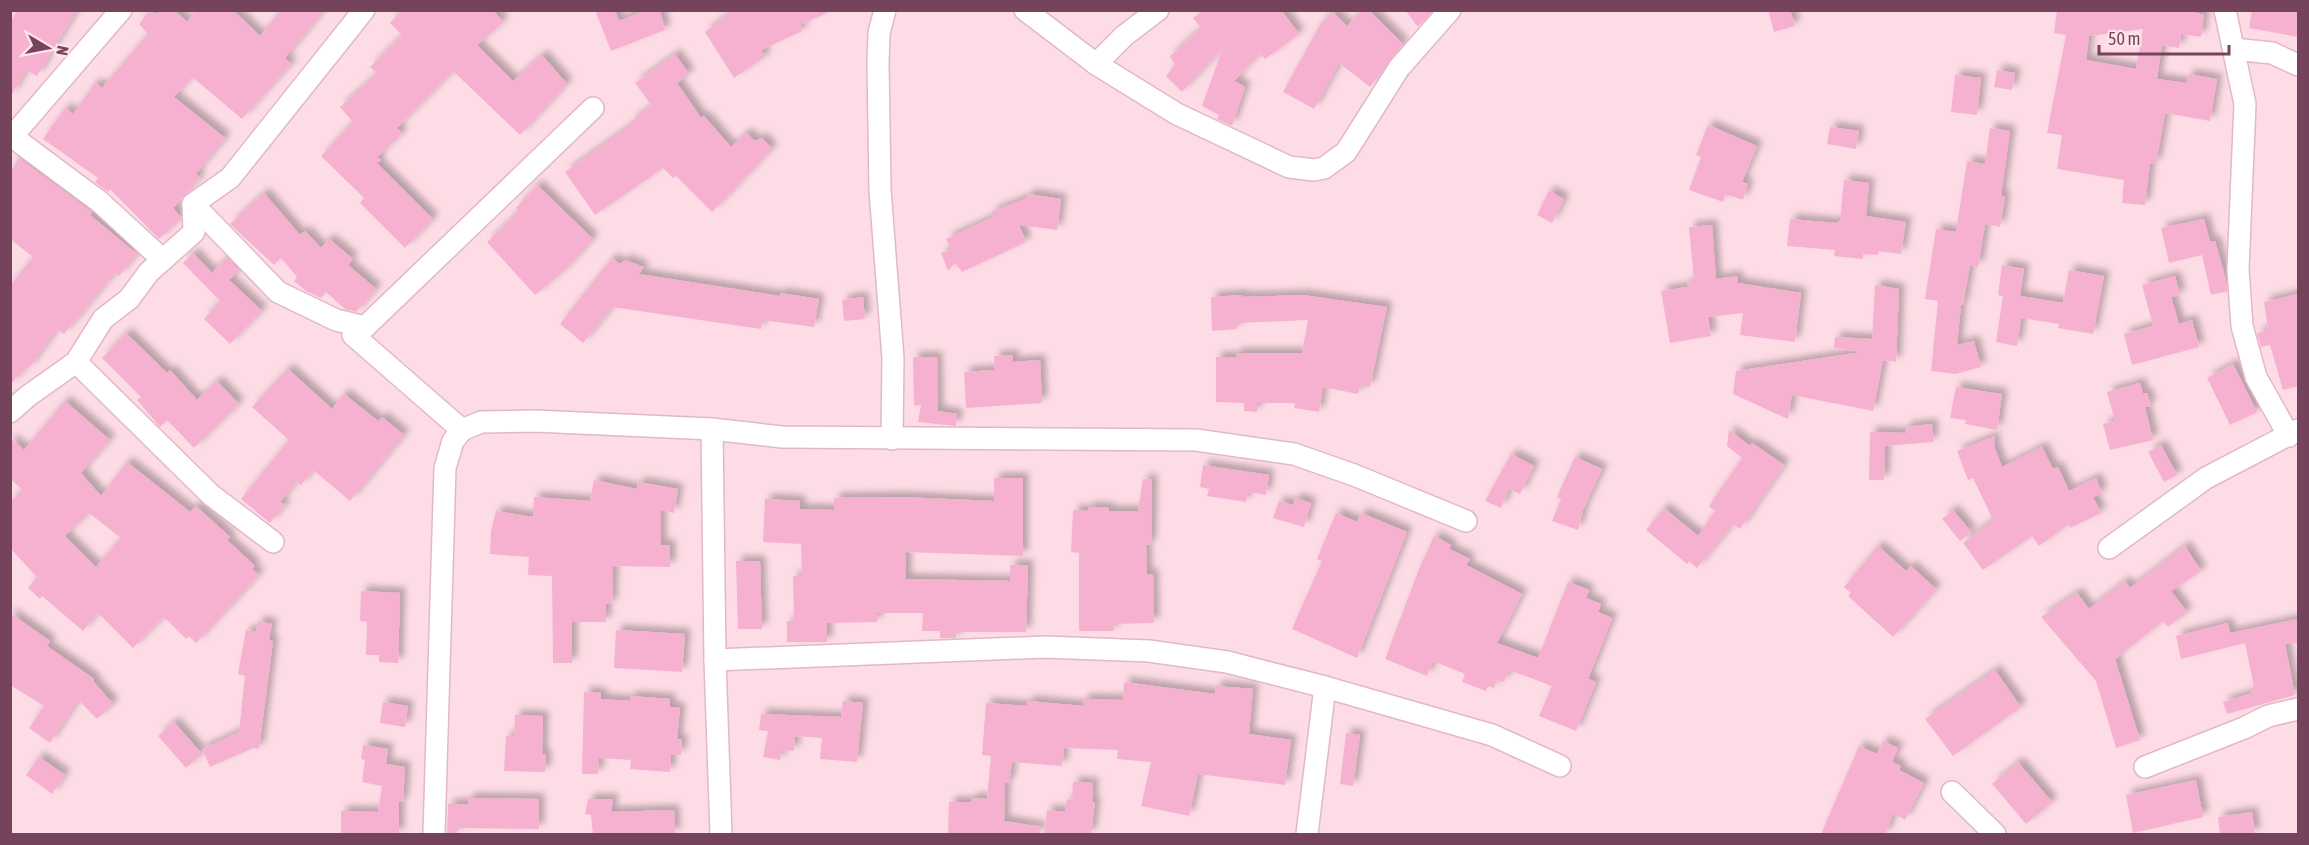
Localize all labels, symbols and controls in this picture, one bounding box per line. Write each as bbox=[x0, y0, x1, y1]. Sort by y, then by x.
north arrow bbox=[18, 18, 78, 78]
scale bar bbox=[2099, 18, 2230, 56]
text: 50 m bbox=[2108, 28, 2140, 49]
text: N bbox=[53, 44, 72, 57]

